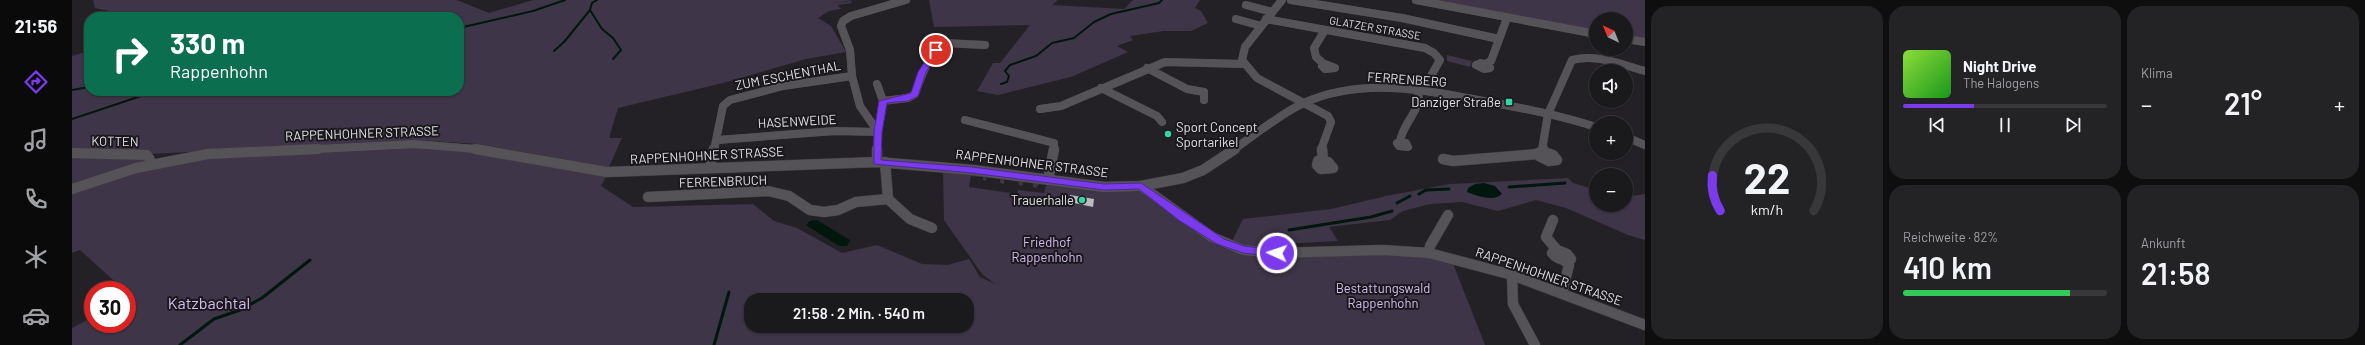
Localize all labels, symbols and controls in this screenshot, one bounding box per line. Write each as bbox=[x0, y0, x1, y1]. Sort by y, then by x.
north arrow bbox=[1589, 12, 1633, 56]
map controls bbox=[1589, 12, 1633, 212]
street label: GLATZER STRASSE bbox=[1328, 13, 1422, 42]
text: 21:56 bbox=[15, 15, 57, 37]
text: 330 m bbox=[170, 26, 245, 60]
icon: right bbox=[104, 28, 156, 80]
pin bbox=[919, 33, 953, 67]
icon: arrive bbox=[925, 39, 947, 61]
street label: ZUM ESCHENTHAL bbox=[734, 57, 842, 93]
text: Night Drive bbox=[1963, 57, 2036, 75]
text: Rappenhohn bbox=[170, 60, 268, 82]
button: sound bbox=[1589, 64, 1633, 108]
text: Klima bbox=[2141, 65, 2173, 81]
icon: directions bbox=[22, 68, 50, 96]
street label: FERRENBERG bbox=[1367, 68, 1447, 90]
text: The Halogens bbox=[1963, 75, 2039, 91]
text: 21° bbox=[2224, 85, 2262, 121]
text: − bbox=[2141, 91, 2152, 117]
text: + bbox=[2334, 91, 2345, 117]
place label: Danziger Straße bbox=[1411, 94, 1501, 110]
marker: Danziger Straße bbox=[1504, 97, 1514, 107]
street label: HASENWEIDE bbox=[757, 111, 837, 131]
icon: previous bbox=[1926, 114, 1948, 136]
icon: pause bbox=[1994, 114, 2016, 136]
icon: next bbox=[2062, 114, 2084, 136]
button: + bbox=[1589, 116, 1633, 160]
place label: Sport Concept Sportarikel bbox=[1176, 119, 1257, 150]
street label: RAPPENHOHNER STRASSE bbox=[285, 122, 439, 144]
icon: music bbox=[22, 126, 50, 154]
marker: Sport Concept Sportarikel bbox=[1163, 129, 1173, 139]
street label: KOTTEN bbox=[91, 133, 139, 149]
street label: RAPPENHOHNER STRASSE bbox=[630, 143, 785, 167]
street label: RAPPENHOHNER STRASSE bbox=[955, 146, 1110, 180]
text: 22 bbox=[1744, 151, 1790, 201]
button: − bbox=[1589, 168, 1633, 212]
street label: FERRENBRUCH bbox=[679, 171, 767, 191]
icon: phone bbox=[22, 185, 50, 213]
place label: Trauerhalle bbox=[1011, 192, 1074, 208]
marker: Trauerhalle bbox=[1077, 195, 1087, 205]
text: km/h bbox=[1751, 200, 1783, 217]
text: Reichweite · 82% bbox=[1903, 229, 1998, 245]
position arrow bbox=[1256, 232, 1298, 274]
park label: Friedhof Rappenhohn bbox=[1012, 234, 1082, 265]
text: Ankunft bbox=[2141, 235, 2186, 251]
icon: climate bbox=[22, 243, 50, 271]
street label: RAPPENHOHNER STRASSE bbox=[1474, 243, 1625, 309]
text: 410 km bbox=[1903, 249, 1992, 285]
text: 21:58 bbox=[2141, 255, 2210, 291]
park label: Bestattungswald Rappenhohn bbox=[1336, 280, 1430, 311]
speed limit sign: 30 bbox=[84, 281, 136, 333]
park label: Katzbachtal bbox=[168, 293, 250, 312]
icon: car bbox=[22, 302, 50, 330]
text: 21:58 · 2 Min. · 540 m bbox=[793, 304, 925, 322]

